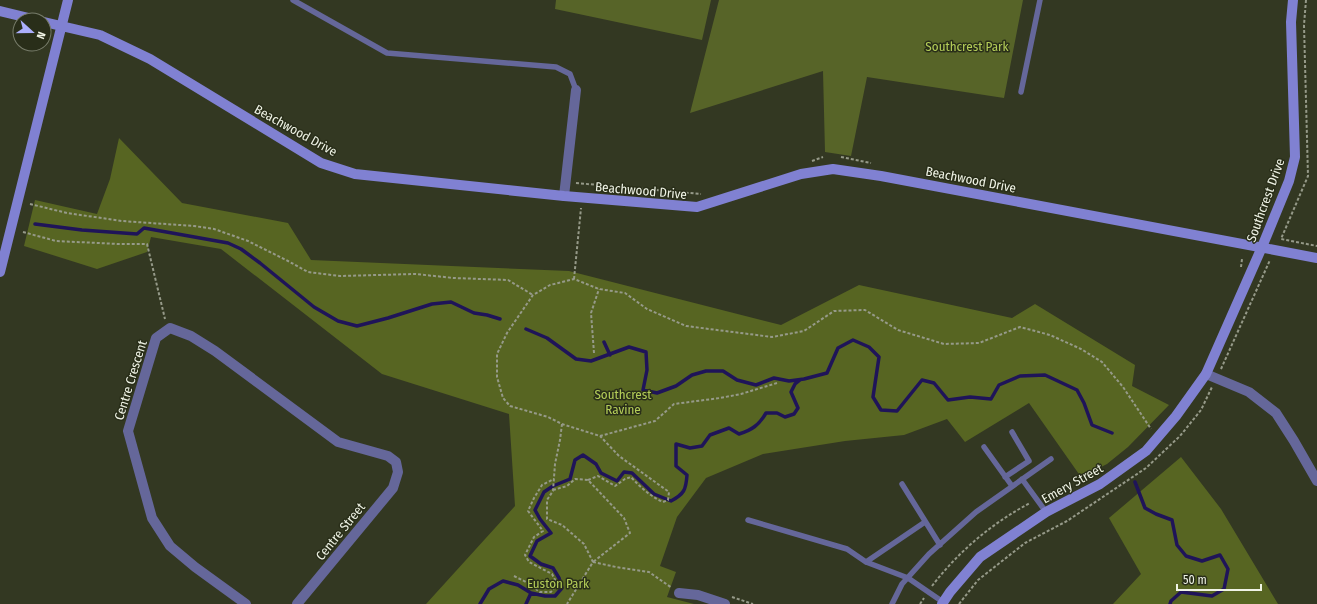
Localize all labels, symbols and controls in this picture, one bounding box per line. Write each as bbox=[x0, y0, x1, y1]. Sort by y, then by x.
north arrow bbox=[12, 12, 52, 52]
text: N bbox=[34, 30, 48, 41]
park label: Southcrest Park bbox=[925, 39, 1010, 54]
street label: Beachwood Drive bbox=[252, 102, 340, 159]
street label: Southcrest Drive bbox=[1243, 156, 1288, 244]
street label: Beachwood Drive bbox=[924, 163, 1017, 196]
street label: Beachwood Drive bbox=[595, 179, 687, 202]
street label: Centre Crescent bbox=[111, 338, 150, 422]
park label: Southcrest Ravine bbox=[594, 387, 652, 417]
street label: Emery Street bbox=[1039, 460, 1106, 506]
street label: Centre Street bbox=[313, 499, 369, 563]
scale bar bbox=[1177, 566, 1261, 592]
text: 50 m bbox=[1183, 573, 1207, 587]
park label: Euston Park bbox=[527, 576, 590, 591]

